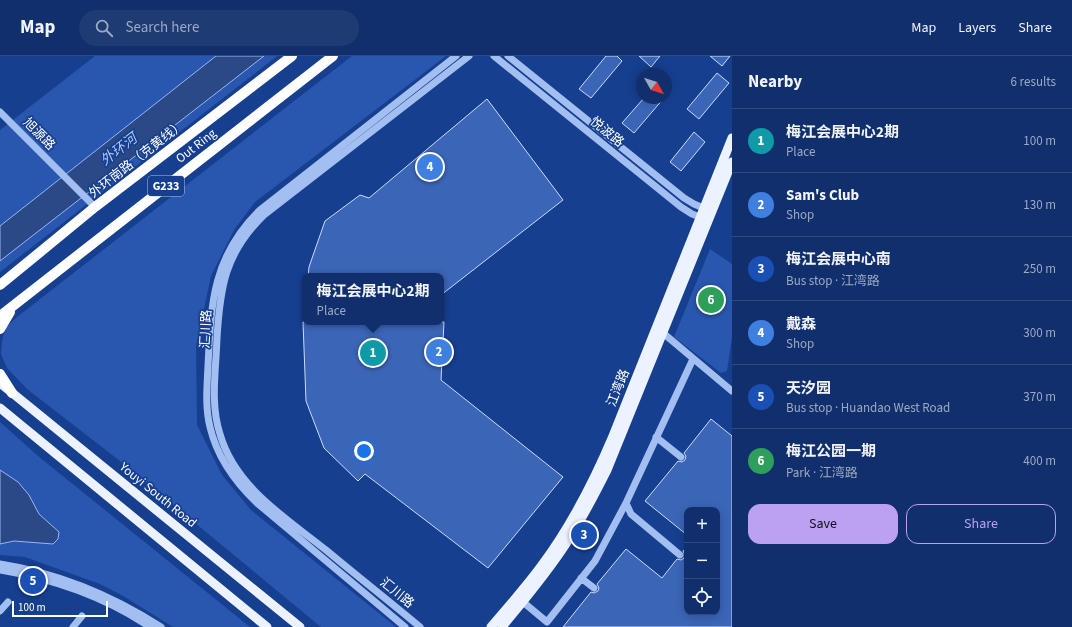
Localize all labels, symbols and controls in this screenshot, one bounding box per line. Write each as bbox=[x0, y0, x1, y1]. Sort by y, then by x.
search box bbox=[79, 10, 359, 46]
text: Map bbox=[20, 14, 55, 41]
icon: search bbox=[93, 17, 115, 39]
text: Search here bbox=[125, 17, 199, 38]
text: Map bbox=[911, 18, 936, 38]
text: Layers bbox=[958, 18, 996, 38]
text: Share bbox=[1018, 18, 1052, 38]
north arrow bbox=[636, 68, 672, 104]
text: Nearby bbox=[748, 70, 802, 94]
text: 6 results bbox=[1011, 73, 1056, 91]
street label: 悦波路 bbox=[586, 113, 628, 151]
street label: 旭源路 bbox=[19, 114, 59, 154]
street label: 外环南路（克黄线） bbox=[85, 116, 189, 202]
text: 梅江会展中心2期 bbox=[786, 122, 899, 143]
street label: Out Ring bbox=[172, 124, 220, 168]
water label: 外环河 bbox=[96, 127, 144, 171]
text: 1 bbox=[758, 132, 764, 150]
text: 100 m bbox=[1023, 132, 1056, 150]
text: Place bbox=[786, 143, 815, 161]
pin: 4 bbox=[417, 152, 443, 182]
road number: G233 bbox=[148, 176, 184, 196]
text: Sam's Club bbox=[786, 185, 859, 206]
text: 2 bbox=[758, 196, 764, 214]
text: 130 m bbox=[1023, 196, 1056, 214]
text: Shop bbox=[786, 206, 814, 224]
text: 梅江会展中心南 bbox=[786, 249, 891, 270]
text: 3 bbox=[758, 260, 764, 278]
text: 250 m bbox=[1023, 260, 1056, 278]
text: Bus stop · 江湾路 bbox=[786, 272, 880, 290]
popup bbox=[302, 273, 444, 325]
text: 梅江会展中心2期 bbox=[317, 281, 429, 302]
pin: 6 bbox=[698, 285, 724, 315]
text: Place bbox=[317, 302, 346, 320]
street label: 汇川路 bbox=[196, 309, 216, 349]
text: 戴森 bbox=[786, 314, 816, 335]
text: 4 bbox=[758, 324, 764, 342]
text: 300 m bbox=[1023, 324, 1056, 342]
text: Shop bbox=[786, 335, 814, 353]
pin: 2 bbox=[426, 337, 452, 367]
pin: 1 bbox=[360, 338, 386, 368]
street label: 江湾路 bbox=[602, 367, 634, 409]
text: 天汐园 bbox=[786, 378, 831, 399]
text: 5 bbox=[758, 388, 764, 406]
text: 370 m bbox=[1023, 388, 1056, 406]
text: Bus stop · Huandao West Road bbox=[786, 399, 950, 417]
your location bbox=[354, 441, 374, 461]
text: 梅江公园一期 bbox=[786, 441, 876, 462]
text: 6 bbox=[758, 452, 764, 470]
text: 400 m bbox=[1023, 452, 1056, 470]
street label: Youyi South Road bbox=[115, 458, 200, 532]
text: Park · 江湾路 bbox=[786, 464, 858, 482]
button: Save bbox=[748, 504, 898, 544]
button: Share bbox=[906, 504, 1056, 544]
map controls bbox=[684, 507, 720, 615]
button: + bbox=[684, 507, 720, 543]
pin: 3 bbox=[571, 520, 597, 550]
button: − bbox=[684, 543, 720, 579]
pin: 5 bbox=[20, 566, 46, 596]
street label: 汇川路 bbox=[376, 574, 418, 612]
button: locate bbox=[684, 579, 720, 615]
scale bar bbox=[12, 599, 108, 618]
text: 100 m bbox=[18, 600, 46, 615]

